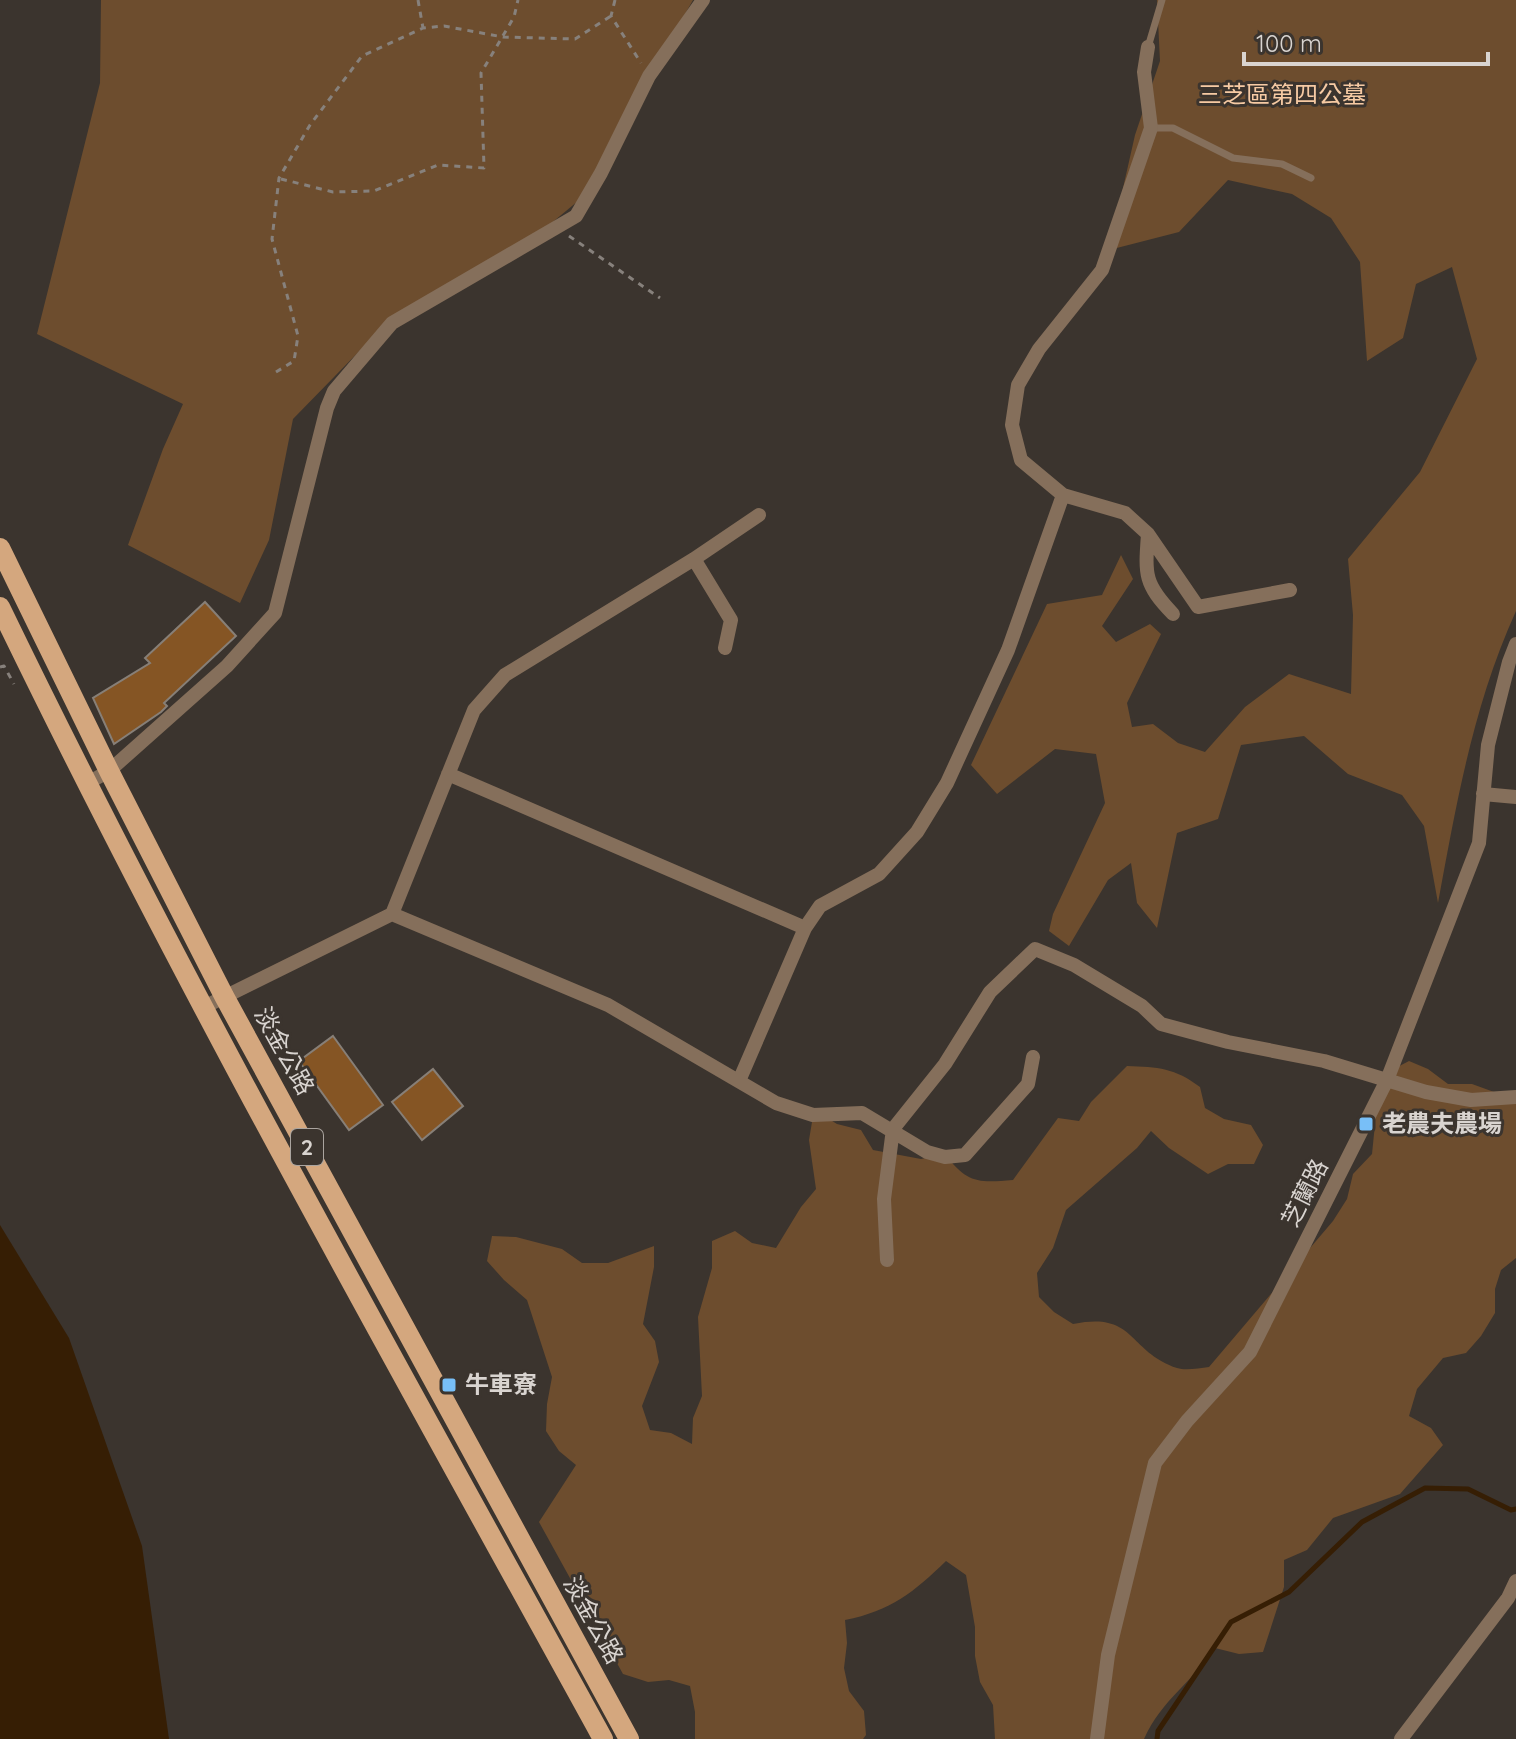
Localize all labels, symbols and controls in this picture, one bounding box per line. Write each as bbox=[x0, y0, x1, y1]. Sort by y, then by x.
scale bar bbox=[1244, 16, 1488, 66]
text: 100 m bbox=[1256, 28, 1322, 58]
park label: 三芝區第四公墓 bbox=[1198, 79, 1366, 109]
street label: 淡金公路 bbox=[248, 1001, 321, 1100]
place label: 老農夫農場 bbox=[1382, 1108, 1502, 1138]
marker: 老農夫農場 bbox=[1357, 1115, 1375, 1133]
road number: 2 bbox=[291, 1129, 323, 1165]
street label: 芝蘭路 bbox=[1274, 1154, 1334, 1231]
place label: 牛車寮 bbox=[465, 1369, 537, 1399]
marker: 牛車寮 bbox=[440, 1376, 458, 1394]
street label: 淡金公路 bbox=[557, 1570, 630, 1669]

